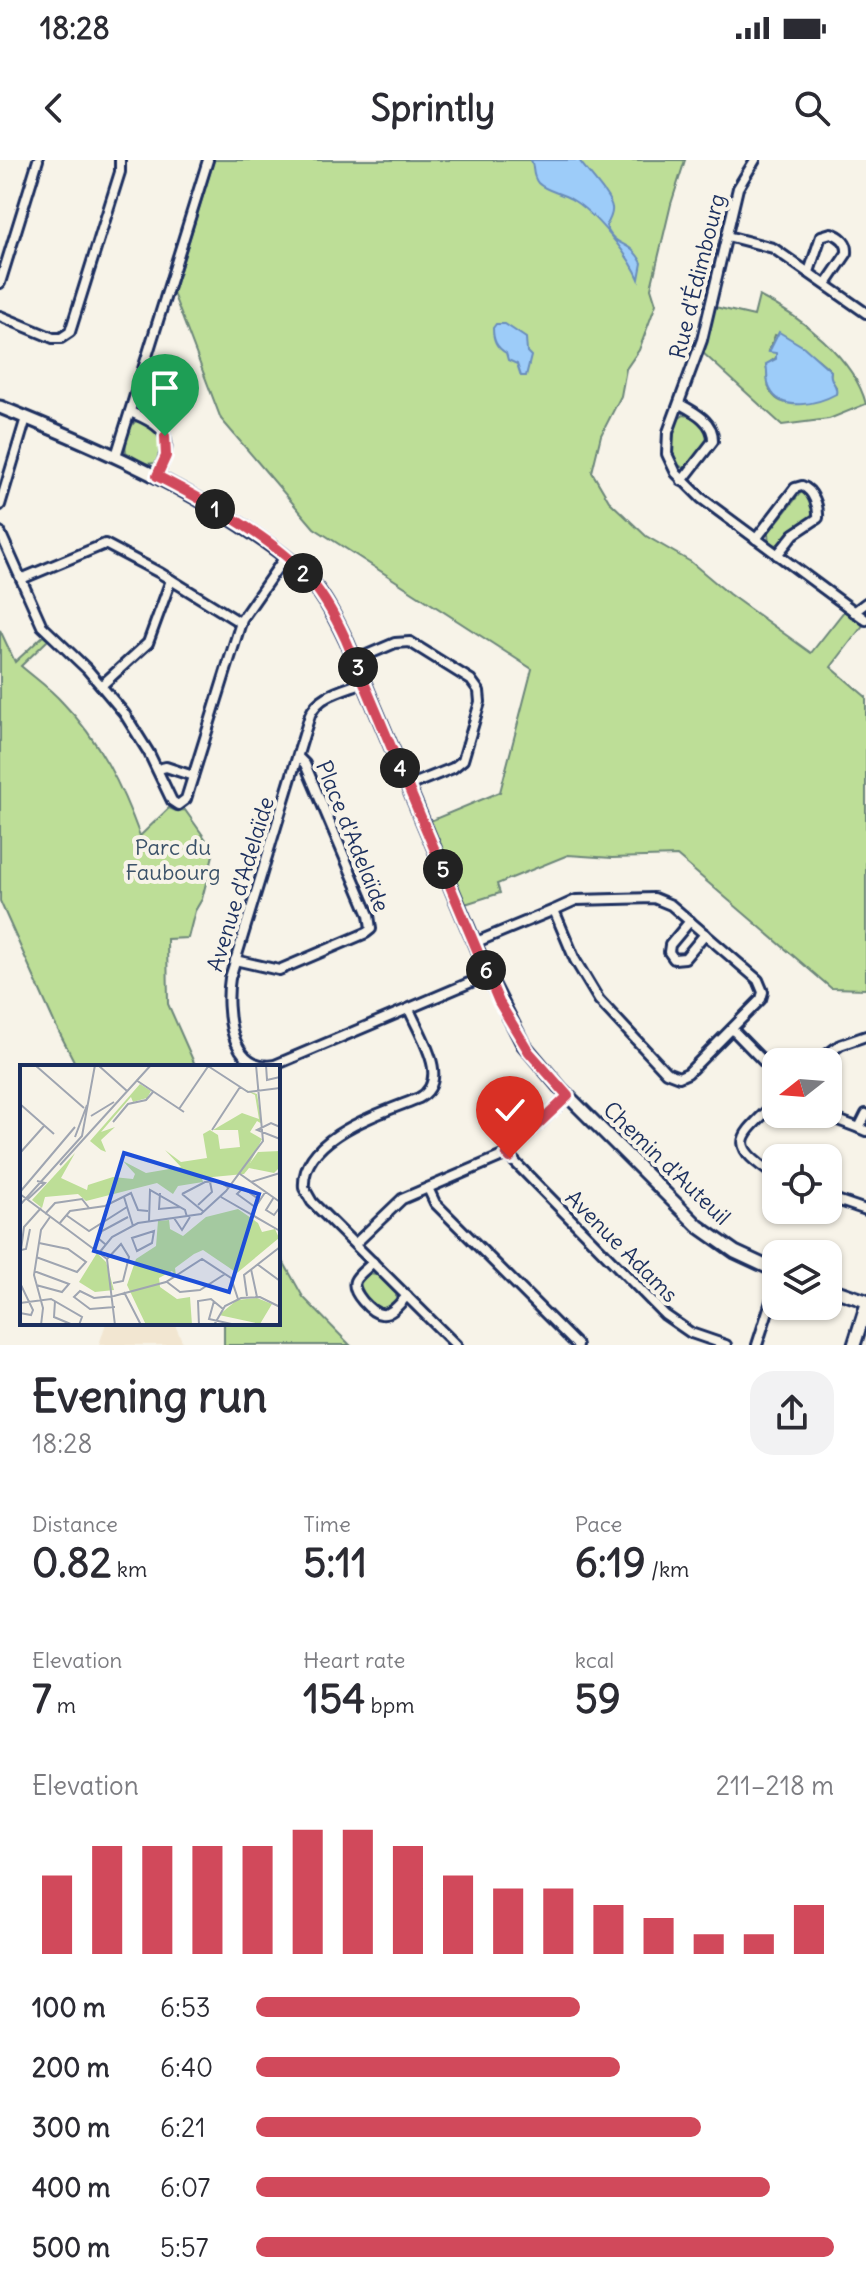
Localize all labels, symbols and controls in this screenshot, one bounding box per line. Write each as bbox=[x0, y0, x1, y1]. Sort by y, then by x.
text: 18:28 bbox=[40, 9, 110, 47]
icon: back bbox=[32, 86, 76, 130]
text: Sprintly bbox=[371, 86, 495, 131]
icon: search bbox=[790, 86, 834, 130]
street label: Rue d'Édimbourg bbox=[663, 191, 731, 361]
pin bbox=[131, 354, 199, 436]
icon: arrive bbox=[143, 366, 187, 410]
pin: 1 bbox=[195, 489, 235, 529]
text: 1 bbox=[211, 495, 219, 523]
pin: 2 bbox=[283, 553, 323, 593]
text: 2 bbox=[297, 559, 309, 587]
pin: 3 bbox=[338, 647, 378, 687]
text: 3 bbox=[352, 653, 364, 681]
pin: 4 bbox=[380, 748, 420, 788]
text: 4 bbox=[394, 754, 406, 782]
street label: Place d'Adelaïde bbox=[310, 756, 396, 916]
street label: Avenue d'Adelaïde bbox=[200, 793, 280, 975]
park label: Parc du Faubourg bbox=[125, 833, 221, 886]
pin: 5 bbox=[423, 849, 463, 889]
text: 5 bbox=[437, 855, 449, 883]
pin: 6 bbox=[466, 950, 506, 990]
text: 6 bbox=[480, 956, 492, 984]
north arrow bbox=[762, 1048, 842, 1128]
map controls bbox=[762, 1048, 842, 1320]
inset map bbox=[20, 1065, 280, 1325]
pin bbox=[476, 1076, 544, 1158]
icon: check bbox=[488, 1088, 532, 1132]
street label: Chemin d'Auteuil bbox=[597, 1095, 737, 1231]
button: locate bbox=[762, 1144, 842, 1224]
street label: Avenue Adams bbox=[560, 1184, 684, 1308]
button: layers bbox=[762, 1240, 842, 1320]
text: Evening run bbox=[32, 1369, 267, 1424]
button: share bbox=[750, 1371, 834, 1455]
text: 18:28 bbox=[32, 1427, 92, 1460]
text: Distance bbox=[32, 1510, 118, 1538]
text: Time bbox=[303, 1510, 351, 1538]
text: Pace bbox=[575, 1510, 622, 1538]
text: 0.82 bbox=[32, 1538, 112, 1588]
text: 5:11 bbox=[303, 1538, 367, 1588]
text: 6:19 bbox=[575, 1538, 646, 1588]
text: km bbox=[112, 1555, 147, 1583]
text: /km bbox=[646, 1555, 689, 1583]
text: Elevation bbox=[32, 1646, 122, 1674]
text: Heart rate bbox=[303, 1646, 405, 1674]
text: kcal bbox=[575, 1646, 614, 1674]
text: 7 bbox=[32, 1674, 52, 1724]
text: 154 bbox=[303, 1674, 365, 1724]
text: 59 bbox=[575, 1674, 621, 1724]
text: m bbox=[52, 1691, 76, 1719]
text: bpm bbox=[365, 1691, 415, 1719]
text: Elevation bbox=[32, 1769, 139, 1802]
text: 211–218 m bbox=[716, 1769, 834, 1802]
text: 100 m bbox=[32, 1991, 106, 2024]
text: 6:53 bbox=[160, 1991, 211, 2024]
text: 200 m bbox=[32, 2051, 109, 2084]
text: 6:40 bbox=[160, 2051, 213, 2084]
text: 300 m bbox=[32, 2111, 110, 2144]
text: 6:21 bbox=[160, 2111, 205, 2144]
text: 400 m bbox=[32, 2171, 110, 2204]
text: 6:07 bbox=[160, 2171, 210, 2204]
text: 500 m bbox=[32, 2231, 110, 2264]
text: 5:57 bbox=[160, 2231, 209, 2264]

